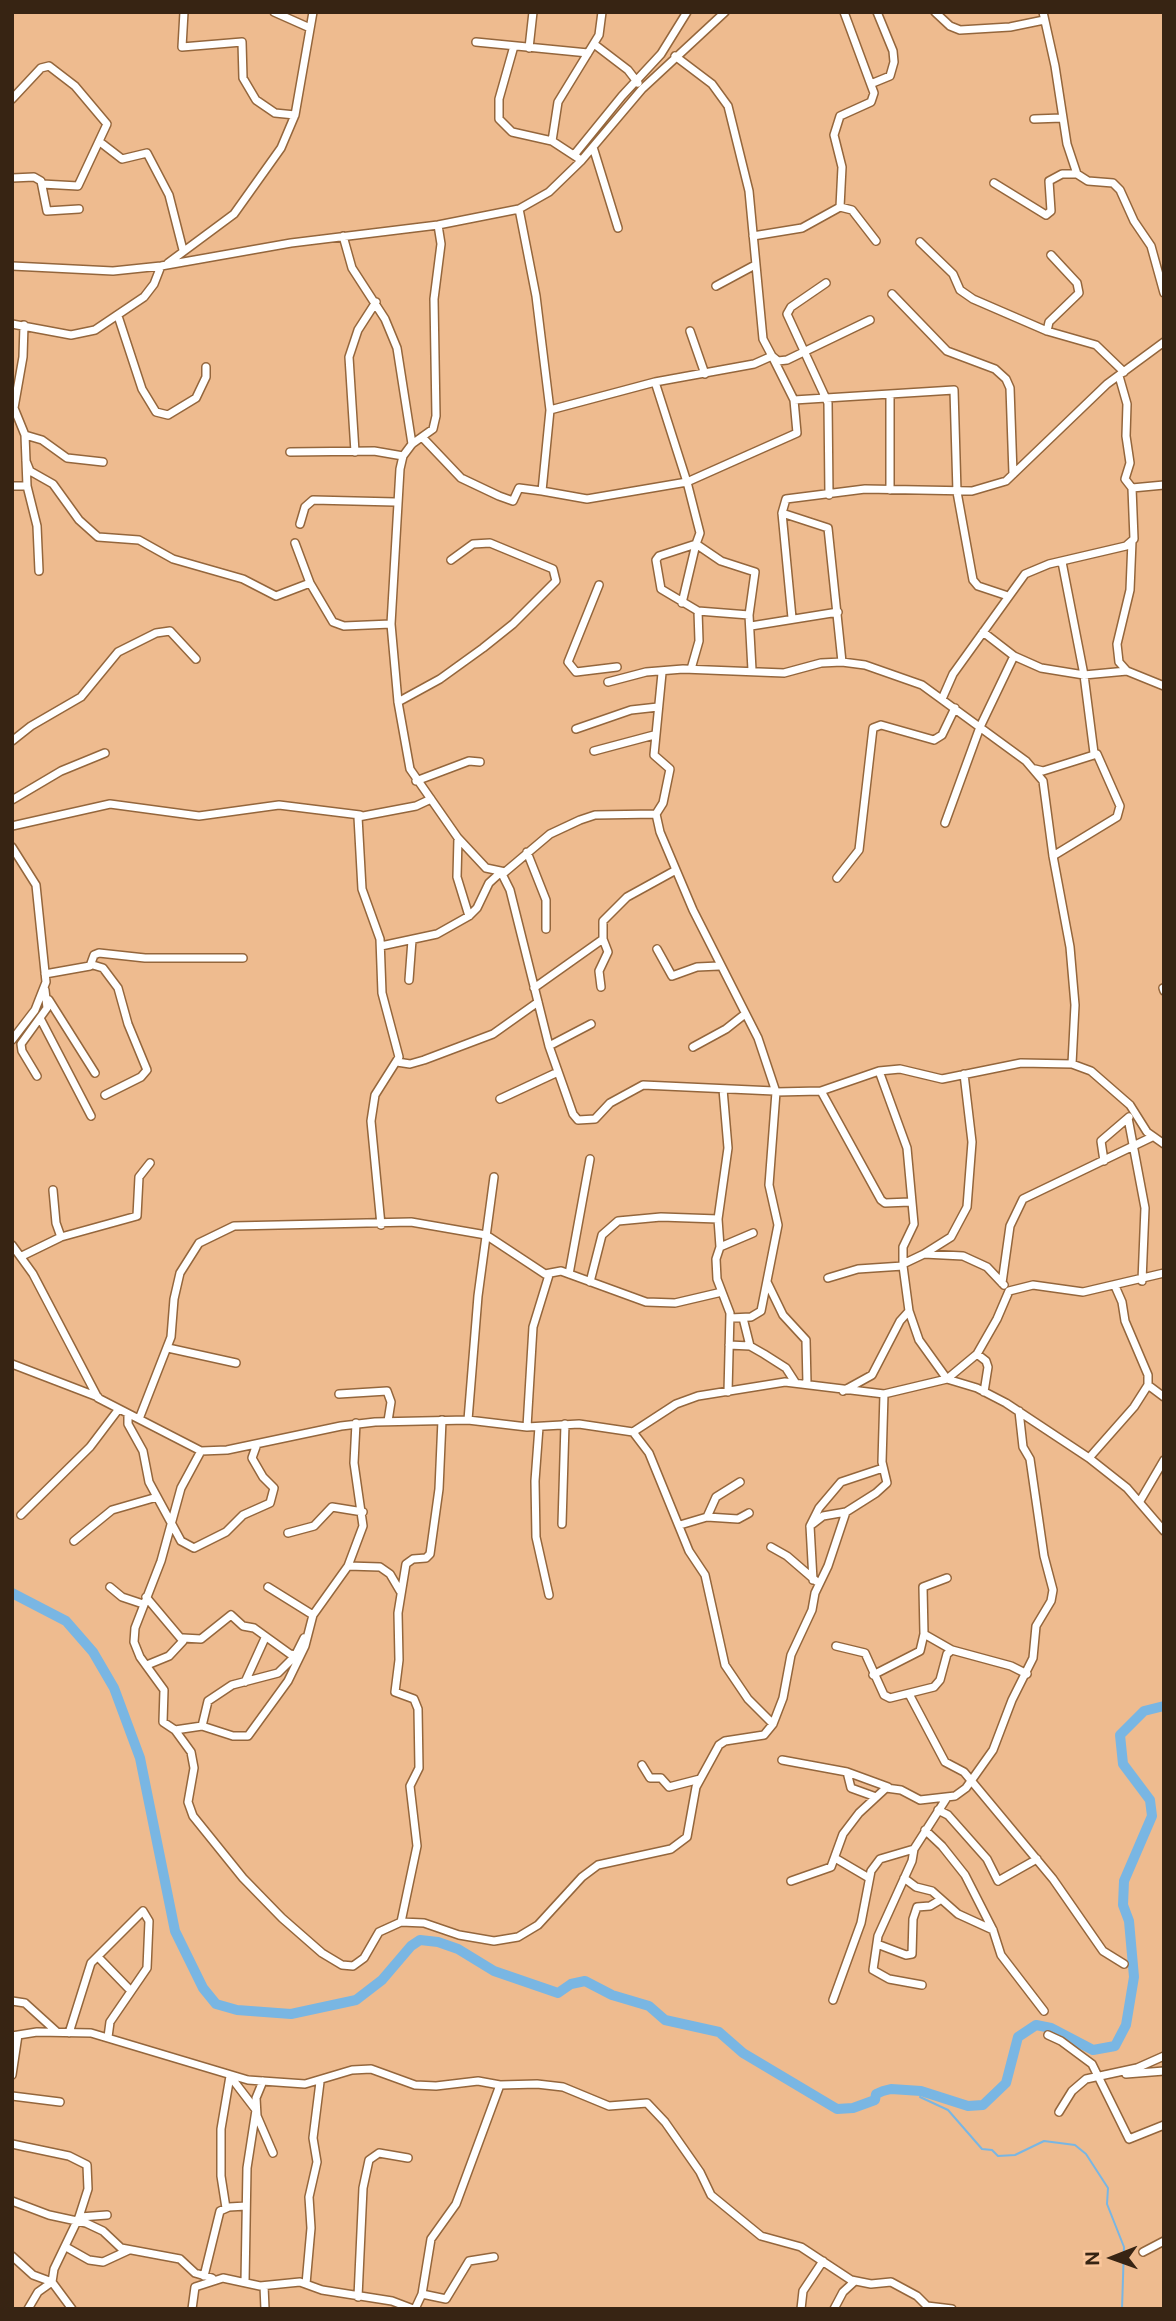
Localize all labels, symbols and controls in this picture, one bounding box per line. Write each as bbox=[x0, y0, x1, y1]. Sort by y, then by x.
north arrow bbox=[1078, 2223, 1148, 2293]
text: N bbox=[1081, 2251, 1103, 2266]

